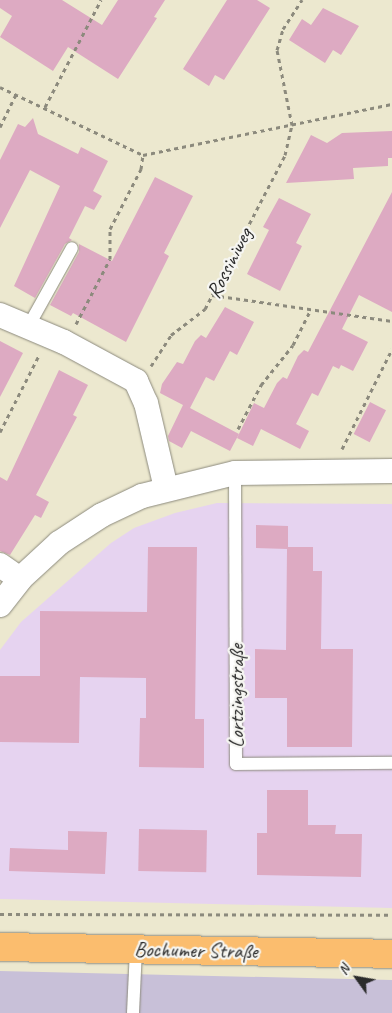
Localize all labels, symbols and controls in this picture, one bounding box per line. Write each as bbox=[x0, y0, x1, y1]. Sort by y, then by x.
street label: Rossiniweg bbox=[201, 224, 257, 302]
street label: Lortzingstraße bbox=[223, 644, 249, 748]
street label: Bochumer Straße bbox=[134, 936, 258, 964]
north arrow bbox=[332, 953, 382, 1003]
text: N bbox=[334, 962, 353, 978]

